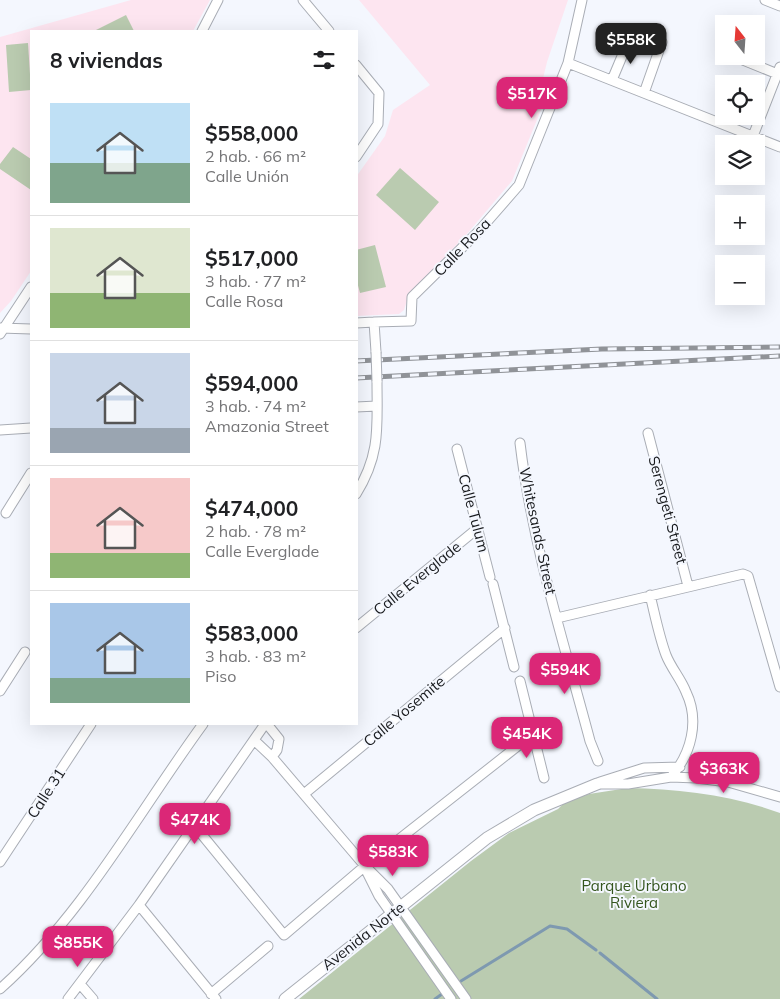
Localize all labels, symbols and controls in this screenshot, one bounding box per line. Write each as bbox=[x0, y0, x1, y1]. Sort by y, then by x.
north arrow bbox=[715, 15, 765, 65]
map controls bbox=[715, 15, 765, 305]
pin: $558K bbox=[596, 22, 666, 65]
text: $558K bbox=[606, 29, 656, 49]
icon: filters bbox=[310, 46, 338, 74]
text: 8 viviendas bbox=[50, 47, 163, 73]
button: locate bbox=[715, 75, 765, 125]
pin: $517K bbox=[497, 76, 567, 119]
text: $517K bbox=[507, 83, 557, 103]
text: $558,000 bbox=[205, 120, 298, 146]
icon: home bbox=[90, 123, 150, 183]
button: layers bbox=[715, 135, 765, 185]
text: 2 hab. · 66 m² bbox=[205, 146, 306, 166]
text: Calle Unión bbox=[205, 166, 289, 186]
button: + bbox=[715, 195, 765, 245]
street label: Calle Rosa bbox=[430, 214, 494, 280]
text: $517,000 bbox=[205, 245, 298, 271]
icon: home bbox=[90, 248, 150, 308]
button: − bbox=[715, 255, 765, 305]
text: 3 hab. · 77 m² bbox=[205, 271, 306, 291]
text: Calle Rosa bbox=[205, 291, 283, 311]
text: $594,000 bbox=[205, 370, 298, 396]
icon: home bbox=[90, 373, 150, 433]
text: 3 hab. · 74 m² bbox=[205, 396, 306, 416]
text: Amazonia Street bbox=[205, 416, 329, 436]
street label: Serengeti Street bbox=[644, 454, 692, 566]
street label: Whitesands Street bbox=[515, 466, 561, 596]
street label: Calle Tulum bbox=[454, 472, 494, 554]
text: $474,000 bbox=[205, 495, 298, 521]
icon: home bbox=[90, 498, 150, 558]
text: 2 hab. · 78 m² bbox=[205, 521, 306, 541]
street label: Calle Everglade bbox=[369, 537, 465, 619]
text: Calle Everglade bbox=[205, 541, 319, 561]
text: $583,000 bbox=[205, 620, 298, 646]
icon: home bbox=[90, 623, 150, 683]
text: 3 hab. · 83 m² bbox=[205, 646, 306, 666]
pin: $594K bbox=[530, 652, 600, 695]
text: $594K bbox=[540, 659, 590, 679]
text: Piso bbox=[205, 666, 236, 686]
street label: Calle Yosemite bbox=[359, 671, 449, 751]
pin: $454K bbox=[492, 716, 562, 759]
text: $454K bbox=[502, 723, 552, 743]
pin: $363K bbox=[689, 752, 759, 794]
text: $363K bbox=[699, 758, 749, 778]
street label: Calle 31 bbox=[23, 764, 69, 822]
pin: $474K bbox=[160, 802, 230, 845]
text: $474K bbox=[170, 809, 220, 829]
pin: $583K bbox=[358, 834, 428, 877]
text: $583K bbox=[368, 841, 418, 861]
park label: Parque Urbano Riviera bbox=[581, 876, 687, 912]
street label: Avenida Norte bbox=[318, 898, 408, 974]
pin: $855K bbox=[43, 926, 113, 968]
text: $855K bbox=[53, 932, 103, 952]

